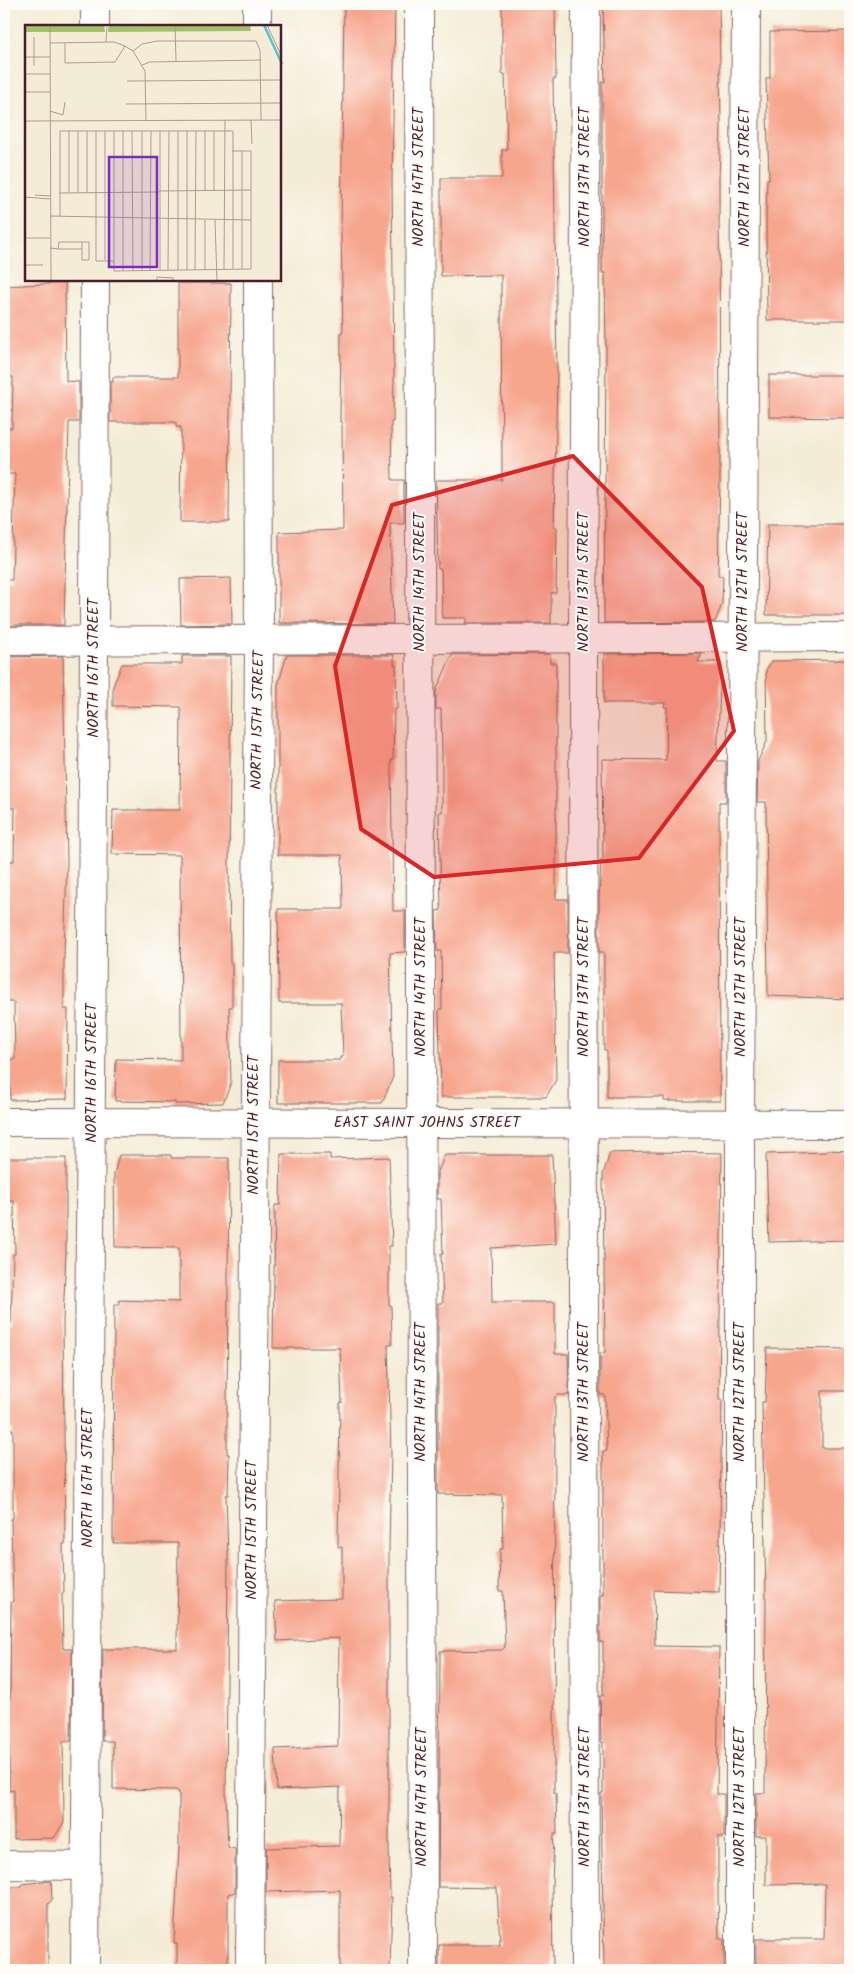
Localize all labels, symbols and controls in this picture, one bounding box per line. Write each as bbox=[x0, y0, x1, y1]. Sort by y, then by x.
inset map bbox=[25, 25, 281, 281]
street label: NORTH 14TH STREET bbox=[407, 105, 431, 247]
street label: NORTH 13TH STREET bbox=[573, 105, 597, 247]
street label: NORTH 12TH STREET bbox=[733, 105, 757, 247]
street label: NORTH 14TH STREET bbox=[408, 510, 432, 652]
street label: NORTH 13TH STREET bbox=[572, 510, 596, 652]
street label: NORTH 12TH STREET bbox=[731, 510, 755, 652]
street label: NORTH 16TH STREET bbox=[82, 596, 106, 738]
street label: NORTH 15TH STREET bbox=[245, 648, 271, 790]
street label: NORTH 14TH STREET bbox=[409, 915, 433, 1057]
street label: NORTH 13TH STREET bbox=[572, 915, 596, 1057]
street label: NORTH 12TH STREET bbox=[729, 915, 753, 1057]
street label: NORTH 16TH STREET bbox=[80, 1001, 104, 1143]
street label: NORTH 15TH STREET bbox=[242, 1053, 266, 1195]
street label: EAST SAINT JOHNS STREET bbox=[334, 1111, 522, 1135]
street label: NORTH 14TH STREET bbox=[409, 1320, 433, 1462]
street label: NORTH 13TH STREET bbox=[572, 1320, 596, 1462]
street label: NORTH 12TH STREET bbox=[728, 1320, 752, 1462]
street label: NORTH 16TH STREET bbox=[76, 1406, 100, 1548]
street label: NORTH 15TH STREET bbox=[240, 1458, 264, 1600]
street label: NORTH 14TH STREET bbox=[410, 1725, 434, 1867]
street label: NORTH 13TH STREET bbox=[573, 1725, 597, 1867]
street label: NORTH 12TH STREET bbox=[728, 1725, 752, 1867]

